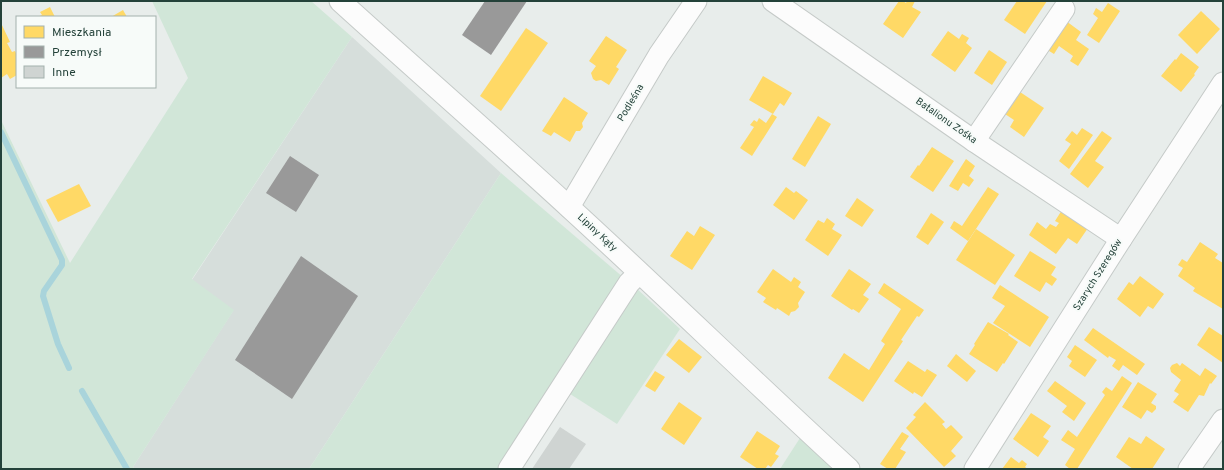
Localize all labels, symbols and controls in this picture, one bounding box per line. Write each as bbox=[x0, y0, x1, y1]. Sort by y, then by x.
legend bbox=[16, 16, 156, 88]
text: Mieszkania bbox=[52, 25, 111, 41]
text: Przemysł bbox=[52, 45, 102, 61]
text: Inne bbox=[52, 65, 76, 81]
street label: Podleśna bbox=[615, 82, 647, 124]
street label: Batalionu Zośka bbox=[913, 95, 979, 147]
street label: Lipiny Kąty bbox=[574, 211, 620, 255]
street label: Szarych Szeregów bbox=[1071, 237, 1125, 313]

